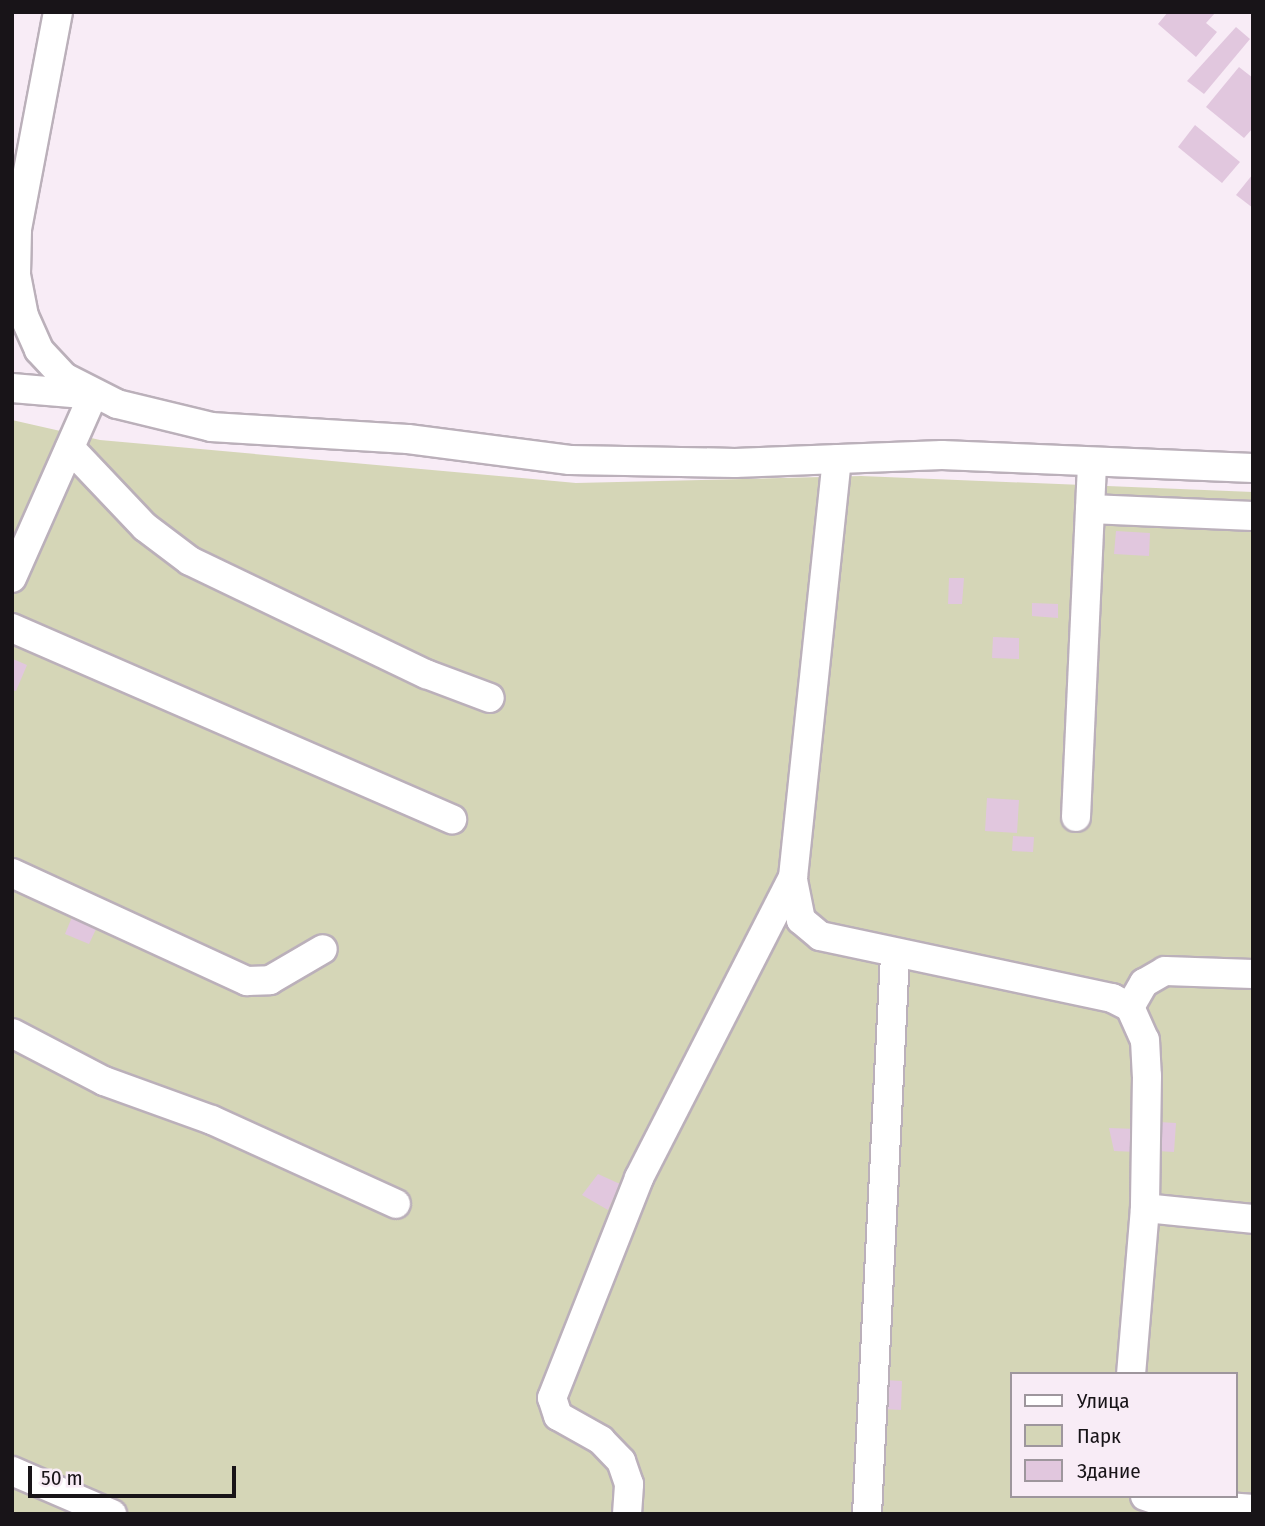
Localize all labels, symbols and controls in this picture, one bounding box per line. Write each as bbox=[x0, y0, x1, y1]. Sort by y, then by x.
legend bbox=[1010, 1372, 1237, 1498]
text: Улица bbox=[1077, 1388, 1130, 1414]
text: Парк bbox=[1077, 1423, 1121, 1449]
scale bar bbox=[32, 1452, 240, 1496]
text: Здание bbox=[1077, 1458, 1141, 1484]
text: 50 m bbox=[41, 1465, 83, 1491]

